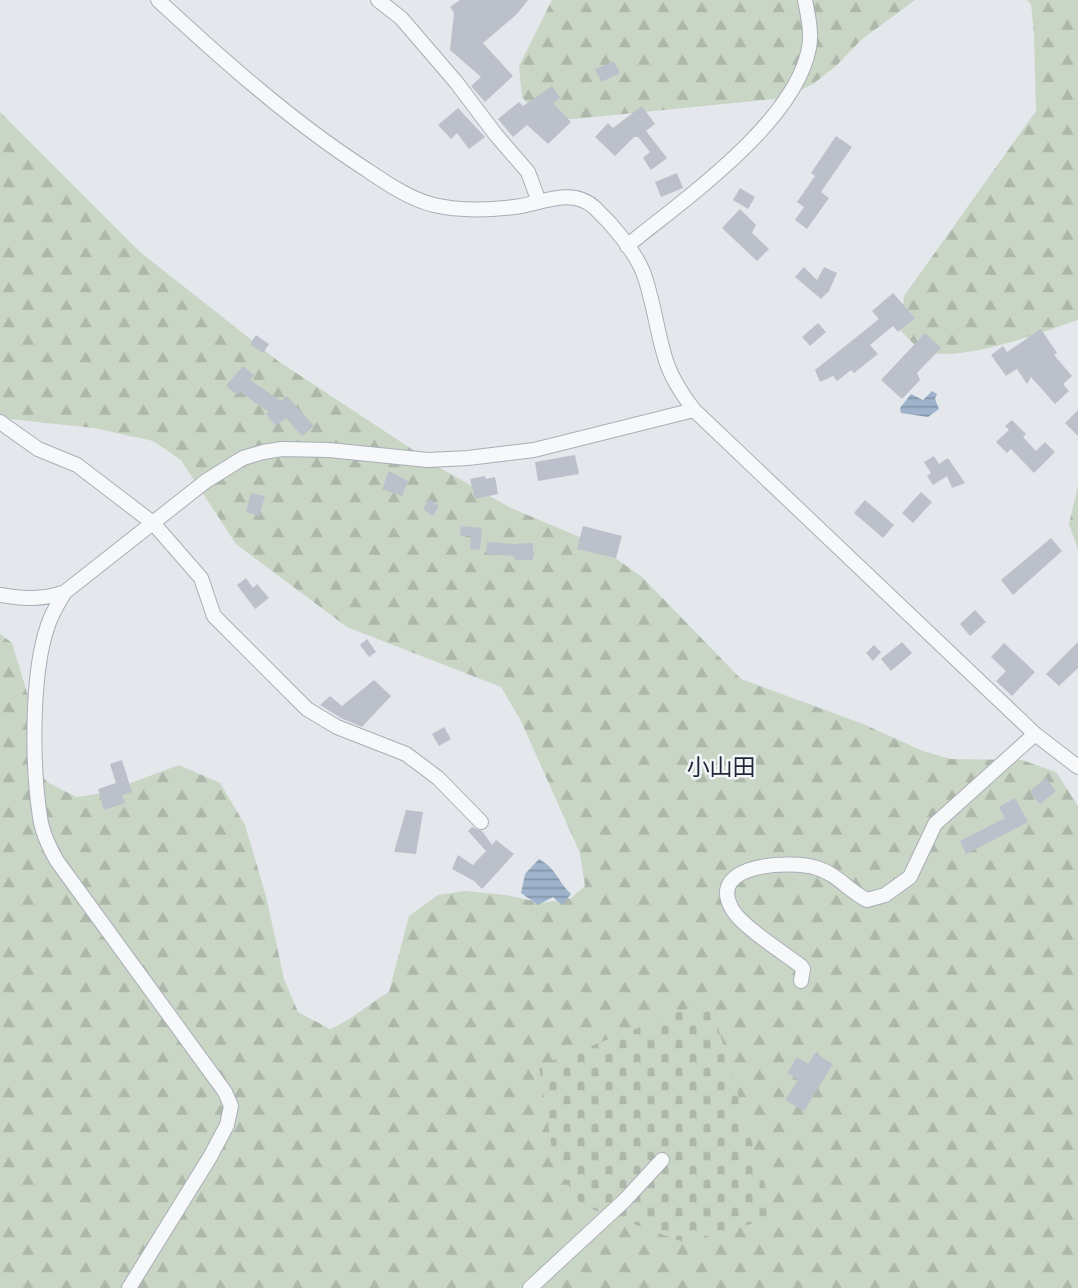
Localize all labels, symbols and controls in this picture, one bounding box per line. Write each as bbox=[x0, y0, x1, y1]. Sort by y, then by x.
district label: 小山田 bbox=[687, 754, 756, 781]

